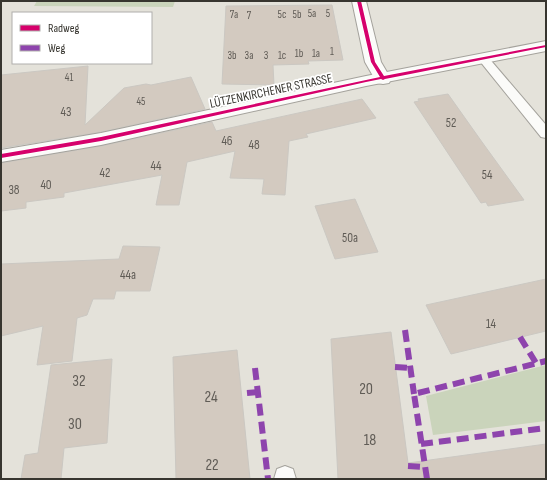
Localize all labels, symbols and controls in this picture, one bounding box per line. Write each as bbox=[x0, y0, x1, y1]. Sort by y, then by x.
house number: 5a bbox=[308, 7, 316, 20]
house number: 5 bbox=[326, 7, 330, 20]
house number: 7a bbox=[230, 8, 238, 21]
house number: 5c bbox=[278, 8, 286, 21]
house number: 5b bbox=[293, 8, 302, 21]
house number: 7 bbox=[247, 9, 252, 22]
legend bbox=[12, 12, 152, 64]
text: Radweg bbox=[48, 21, 80, 36]
text: Weg bbox=[48, 41, 65, 56]
house number: 1 bbox=[330, 45, 334, 58]
house number: 1b bbox=[295, 47, 304, 60]
house number: 1a bbox=[312, 47, 320, 60]
house number: 3b bbox=[227, 49, 237, 62]
house number: 3a bbox=[245, 49, 253, 62]
house number: 3 bbox=[264, 49, 269, 62]
house number: 1c bbox=[278, 49, 286, 62]
street label: LÜTZENKIRCHENER STRASSE bbox=[208, 69, 334, 112]
house number: 41 bbox=[65, 71, 73, 84]
house number: 45 bbox=[136, 95, 146, 108]
house number: 43 bbox=[61, 104, 71, 120]
house number: 52 bbox=[446, 115, 456, 131]
house number: 46 bbox=[221, 133, 233, 149]
house number: 48 bbox=[248, 137, 260, 153]
house number: 44 bbox=[151, 158, 162, 174]
house number: 42 bbox=[100, 165, 110, 181]
house number: 54 bbox=[482, 167, 493, 183]
house number: 40 bbox=[40, 177, 52, 193]
house number: 38 bbox=[8, 182, 20, 198]
house number: 50a bbox=[342, 230, 358, 246]
house number: 44a bbox=[120, 267, 136, 283]
house number: 14 bbox=[486, 316, 497, 332]
house number: 32 bbox=[72, 372, 86, 391]
house number: 20 bbox=[359, 380, 373, 399]
house number: 24 bbox=[204, 388, 218, 407]
house number: 30 bbox=[68, 415, 82, 434]
house number: 18 bbox=[364, 431, 376, 450]
house number: 22 bbox=[205, 456, 219, 475]

